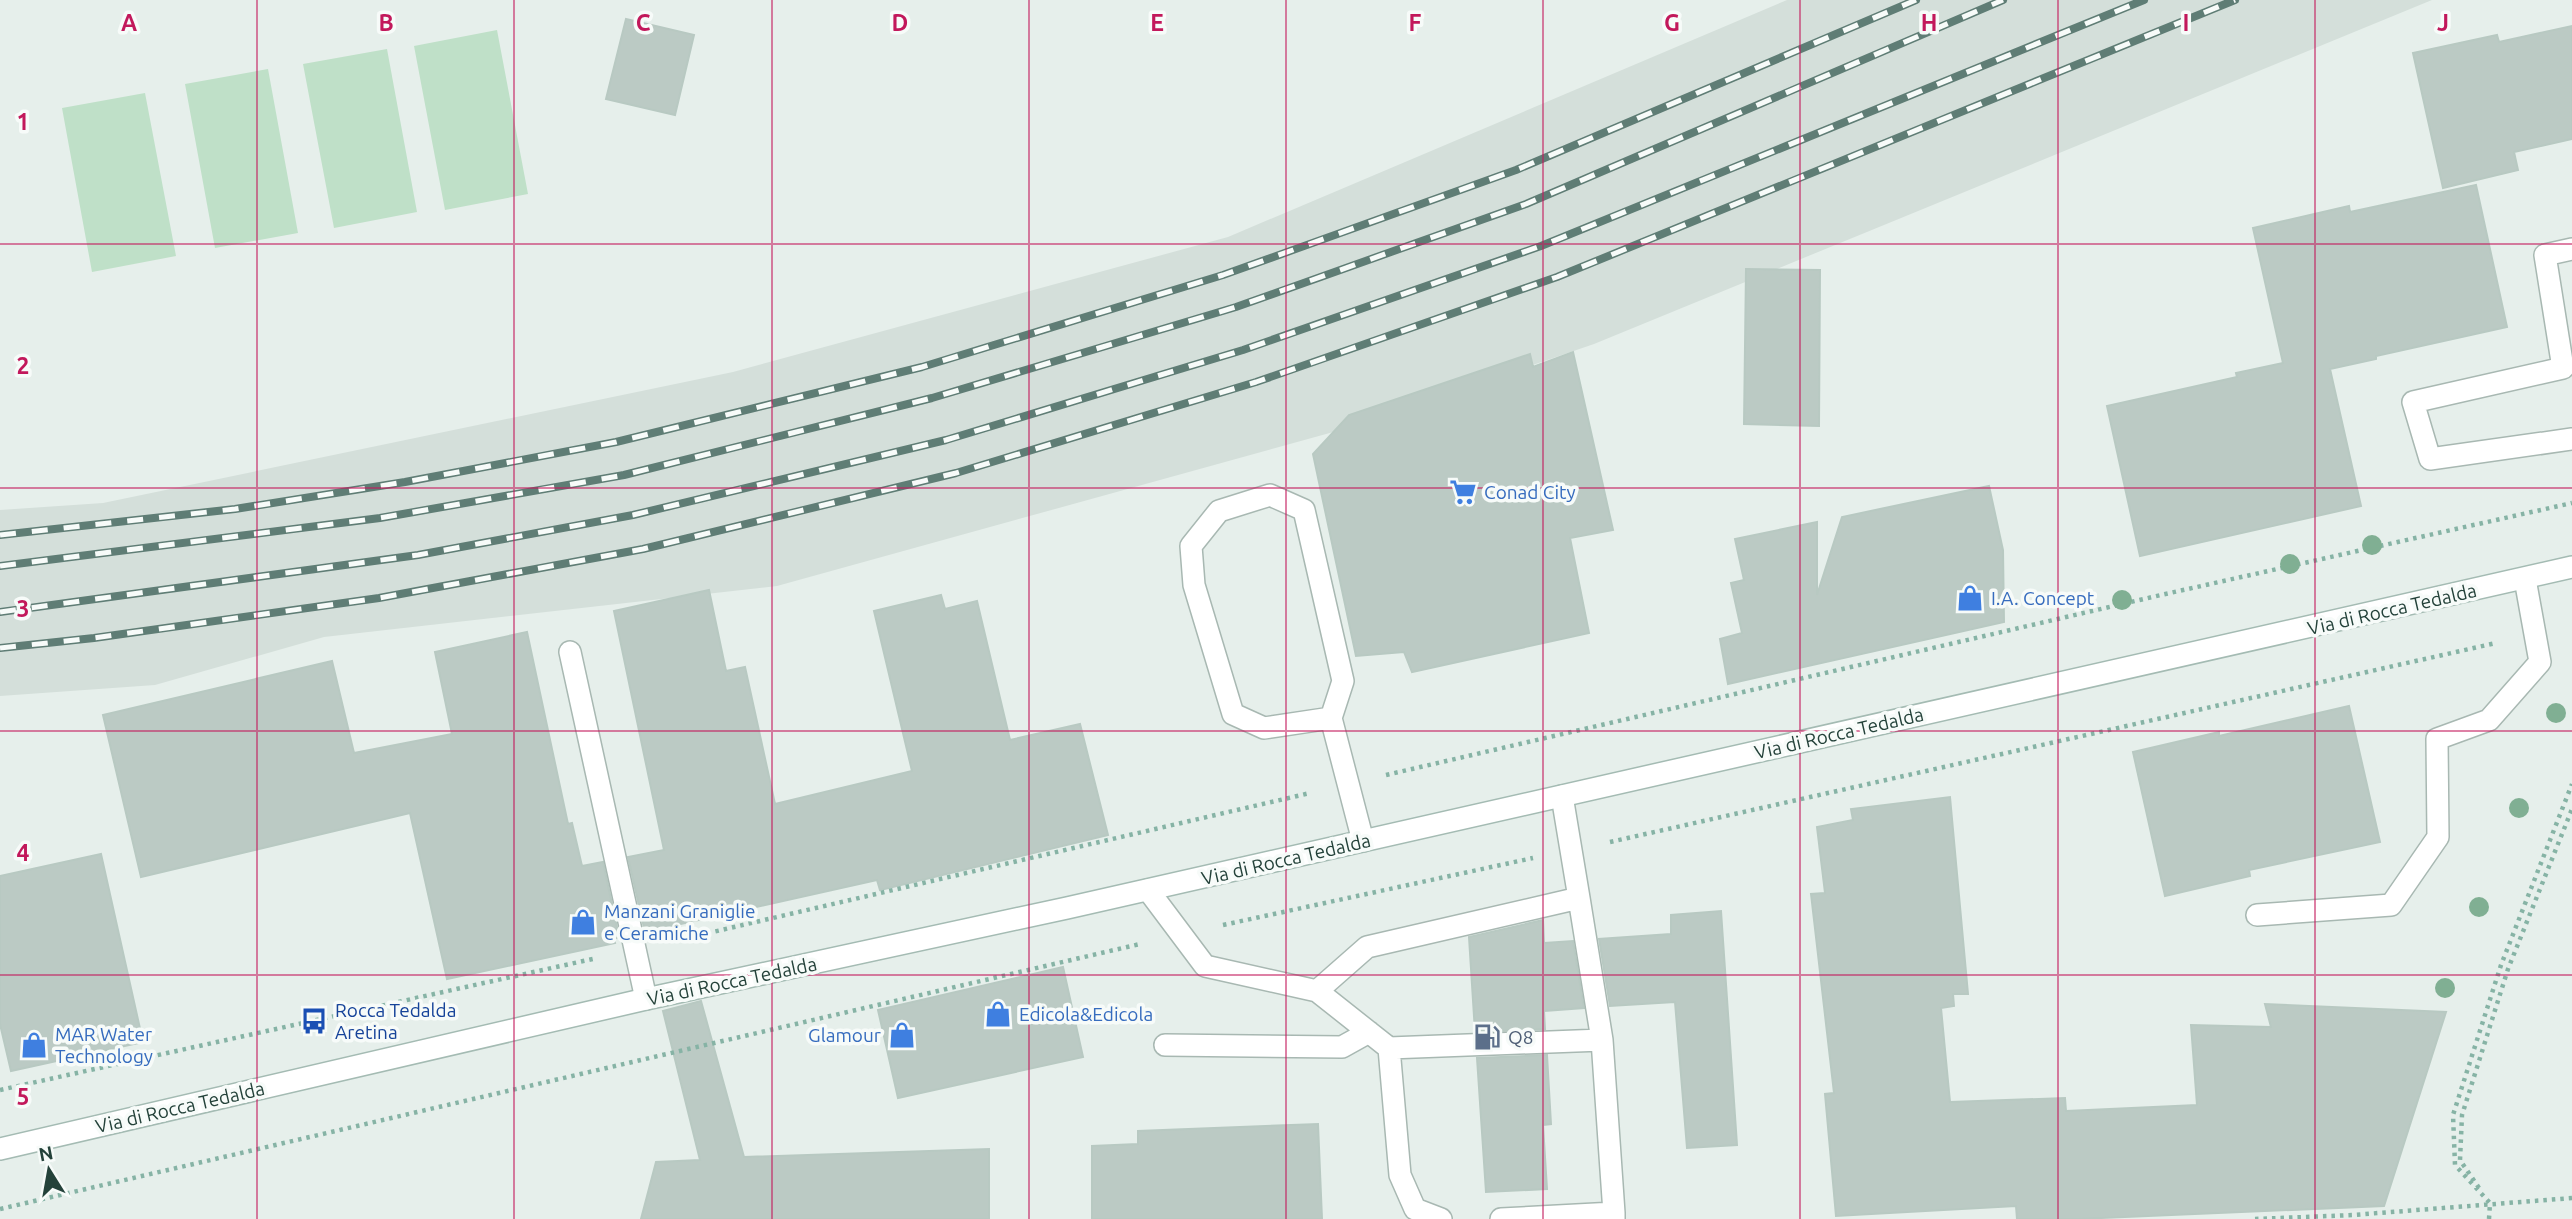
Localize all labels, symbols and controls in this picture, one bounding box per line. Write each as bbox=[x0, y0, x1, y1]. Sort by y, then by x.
text: A bbox=[121, 10, 137, 35]
text: B bbox=[378, 10, 394, 35]
text: C bbox=[636, 10, 651, 35]
text: D bbox=[892, 10, 908, 35]
text: E bbox=[1150, 10, 1164, 35]
text: F bbox=[1409, 10, 1422, 35]
text: G bbox=[1664, 10, 1680, 35]
text: H bbox=[1921, 10, 1937, 35]
text: I bbox=[2183, 10, 2189, 35]
text: J bbox=[2437, 10, 2449, 35]
text: 1 bbox=[17, 109, 29, 134]
text: 2 bbox=[17, 353, 29, 378]
supermarket icon: Conad City bbox=[1448, 477, 1478, 507]
place label: Conad City bbox=[1484, 481, 1576, 503]
street label: Via di Rocca Tedalda bbox=[2305, 579, 2479, 639]
shop icon: I.A. Concept bbox=[1955, 583, 1985, 613]
place label: I.A. Concept bbox=[1991, 587, 2095, 609]
text: 3 bbox=[17, 596, 29, 621]
street label: Via di Rocca Tedalda bbox=[1752, 703, 1926, 763]
street label: Via di Rocca Tedalda bbox=[1199, 829, 1373, 889]
text: 4 bbox=[17, 840, 30, 865]
place label: Manzani Graniglie e Ceramiche bbox=[604, 900, 755, 944]
shop icon: Manzani Graniglie e Ceramiche bbox=[568, 907, 598, 937]
street label: Via di Rocca Tedalda bbox=[645, 952, 819, 1010]
place label: Rocca Tedalda Aretina bbox=[335, 999, 456, 1043]
shop icon: Edicola&Edicola bbox=[983, 999, 1013, 1029]
place label: Edicola&Edicola bbox=[1019, 1003, 1153, 1025]
bus stop icon: Rocca Tedalda Aretina bbox=[299, 1006, 329, 1036]
shop icon: Glamour bbox=[887, 1020, 917, 1050]
fuel station icon: Q8 bbox=[1472, 1022, 1502, 1052]
place label: MAR Water Technology bbox=[55, 1023, 153, 1067]
place label: Glamour bbox=[808, 1024, 881, 1046]
place label: Q8 bbox=[1508, 1026, 1533, 1048]
shop icon: MAR Water Technology bbox=[19, 1030, 49, 1060]
street label: Via di Rocca Tedalda bbox=[93, 1077, 267, 1137]
text: 5 bbox=[17, 1084, 29, 1109]
north arrow bbox=[14, 1135, 84, 1205]
text: N bbox=[37, 1141, 55, 1165]

